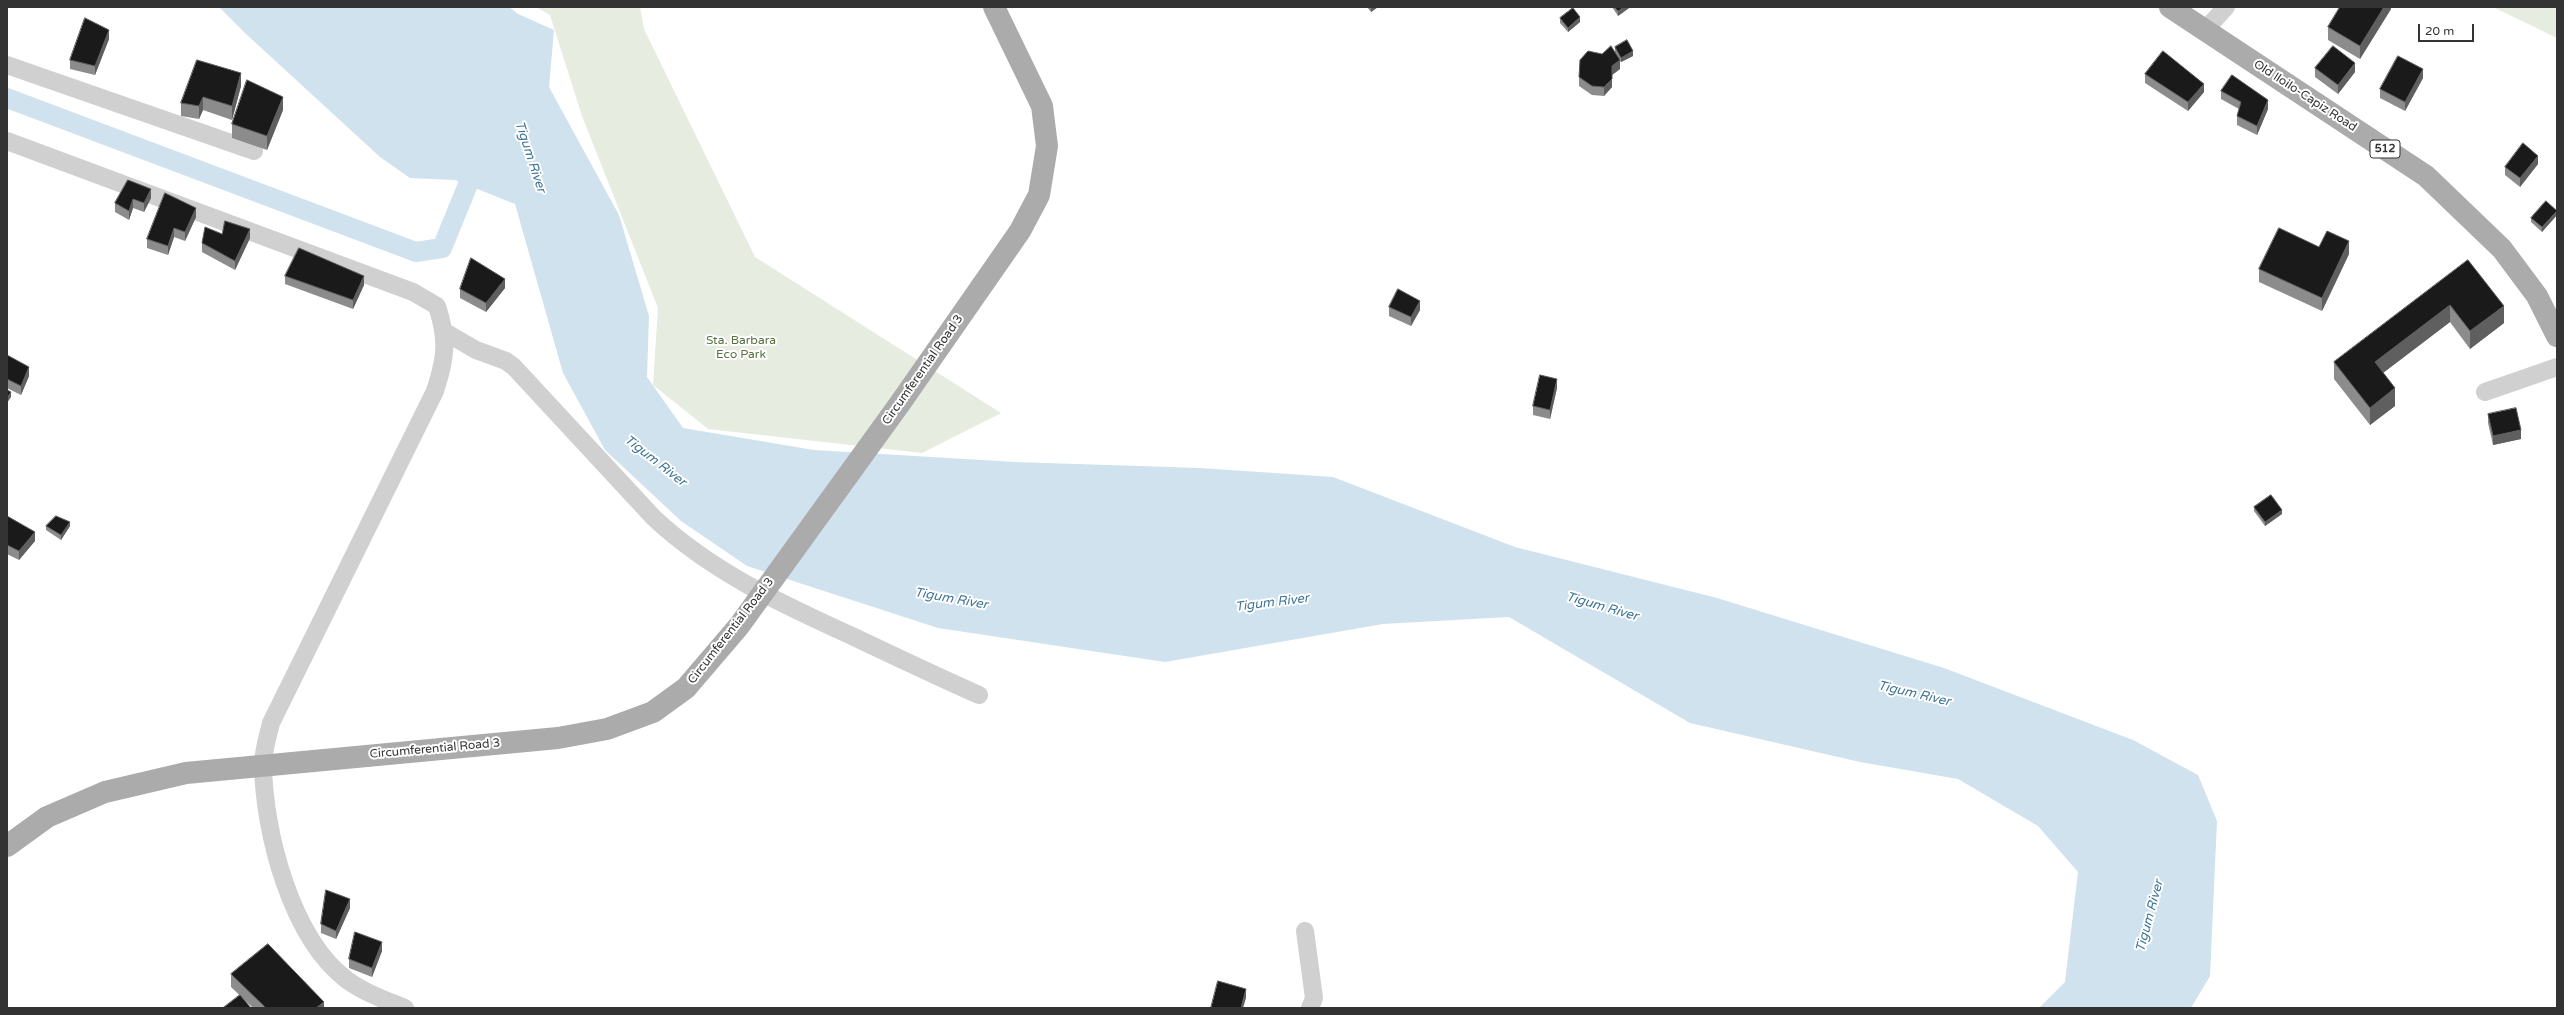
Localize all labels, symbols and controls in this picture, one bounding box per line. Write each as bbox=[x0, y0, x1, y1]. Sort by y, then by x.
scale bar bbox=[2420, 16, 2476, 42]
text: 20 m bbox=[2425, 24, 2454, 38]
street label: Old Iloilo-Capiz Road bbox=[2251, 57, 2359, 135]
water label: Tigum River bbox=[511, 119, 549, 195]
road number: 512 bbox=[2370, 140, 2400, 158]
street label: Circumferential Road 3 bbox=[880, 312, 966, 428]
park label: Sta. Barbara Eco Park bbox=[706, 334, 776, 362]
water label: Tigum River bbox=[621, 432, 689, 490]
street label: Circumferential Road 3 bbox=[685, 575, 777, 687]
water label: Tigum River bbox=[913, 585, 989, 613]
water label: Tigum River bbox=[1564, 589, 1640, 625]
water label: Tigum River bbox=[1234, 591, 1310, 615]
water label: Tigum River bbox=[1876, 678, 1952, 710]
street label: Circumferential Road 3 bbox=[369, 736, 501, 762]
water label: Tigum River bbox=[2133, 878, 2167, 954]

